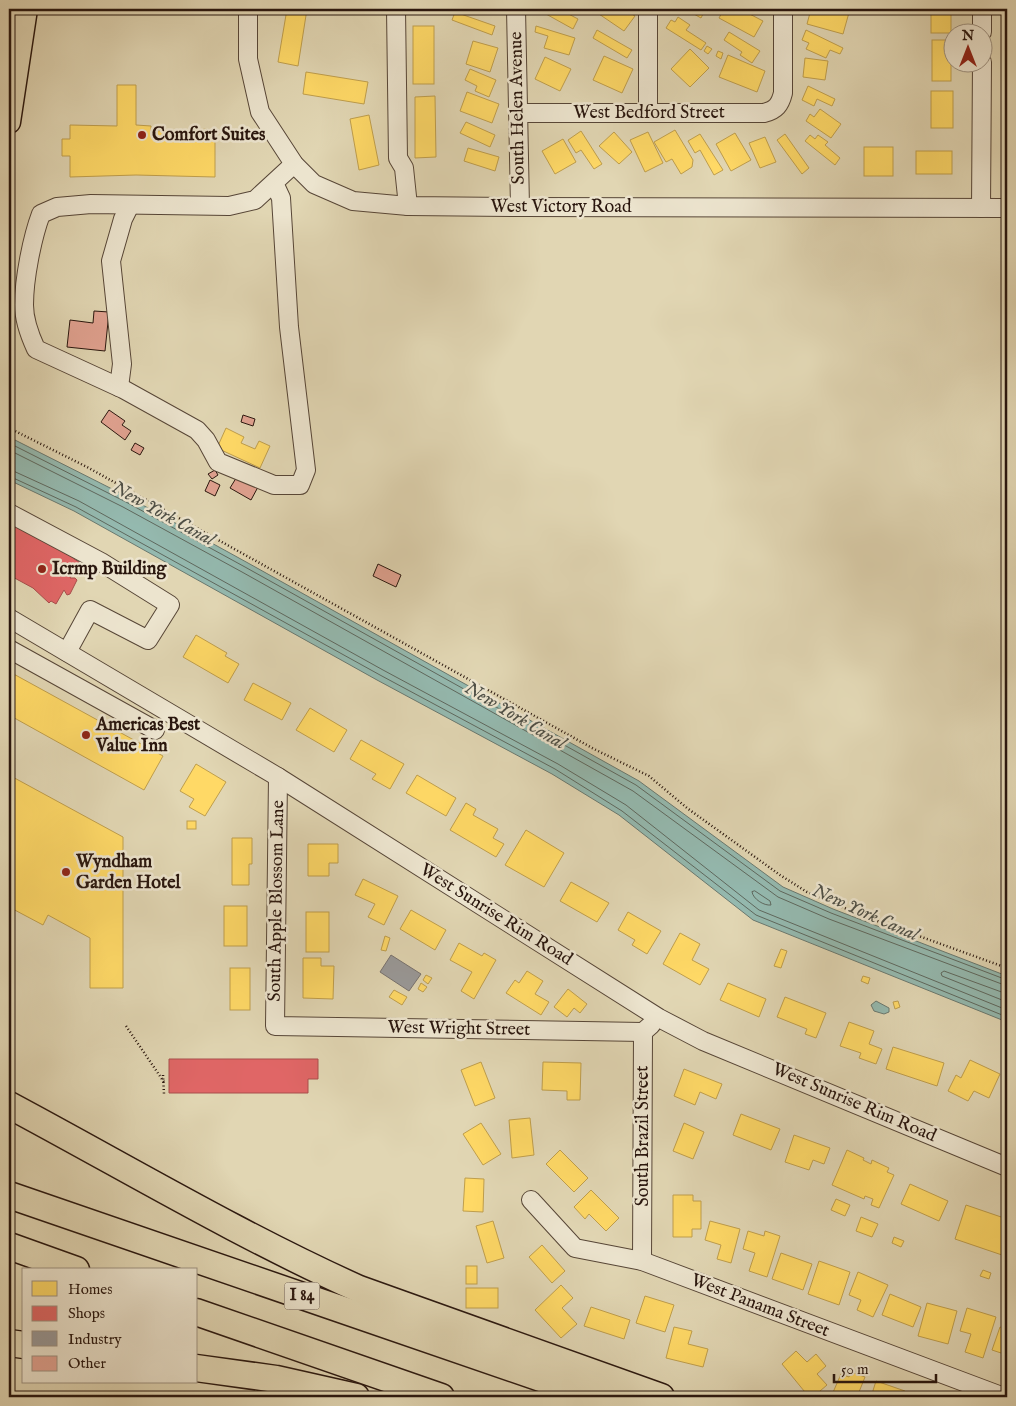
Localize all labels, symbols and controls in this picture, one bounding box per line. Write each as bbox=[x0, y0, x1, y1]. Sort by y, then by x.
north arrow bbox=[944, 22, 994, 72]
text: N bbox=[961, 27, 974, 45]
street label: South Helen Avenue bbox=[505, 31, 531, 185]
street label: West Bedford Street bbox=[573, 102, 725, 125]
place label: Comfort Suites bbox=[152, 124, 266, 147]
marker: Comfort Suites bbox=[136, 129, 148, 141]
street label: West Victory Road bbox=[490, 196, 632, 219]
water label: New York Canal bbox=[107, 476, 220, 553]
place label: Icrmp Building bbox=[52, 558, 167, 581]
marker: Icrmp Building bbox=[36, 563, 48, 575]
water label: New York Canal bbox=[460, 676, 571, 756]
place label: Americas Best Value Inn bbox=[95, 714, 201, 758]
marker: Americas Best Value Inn bbox=[80, 729, 92, 741]
street label: South Apple Blossom Lane bbox=[264, 800, 290, 1002]
place label: Wyndham Garden Hotel bbox=[75, 851, 181, 895]
street label: West Sunrise Rim Road bbox=[415, 859, 577, 972]
marker: Wyndham Garden Hotel bbox=[60, 866, 72, 878]
water label: New York Canal bbox=[808, 879, 923, 948]
street label: West Wright Street bbox=[387, 1016, 531, 1042]
street label: West Sunrise Rim Road bbox=[769, 1058, 940, 1148]
street label: South Brazil Street bbox=[632, 1066, 655, 1206]
legend bbox=[22, 1268, 198, 1384]
street label: West Panama Street bbox=[687, 1269, 833, 1343]
text: Homes bbox=[68, 1280, 112, 1299]
road number: I 84 bbox=[284, 1282, 320, 1310]
text: Shops bbox=[68, 1304, 105, 1323]
text: Industry bbox=[68, 1330, 122, 1349]
scale bar bbox=[834, 1351, 936, 1383]
text: Other bbox=[68, 1354, 106, 1373]
text: 50 m bbox=[841, 1360, 869, 1379]

